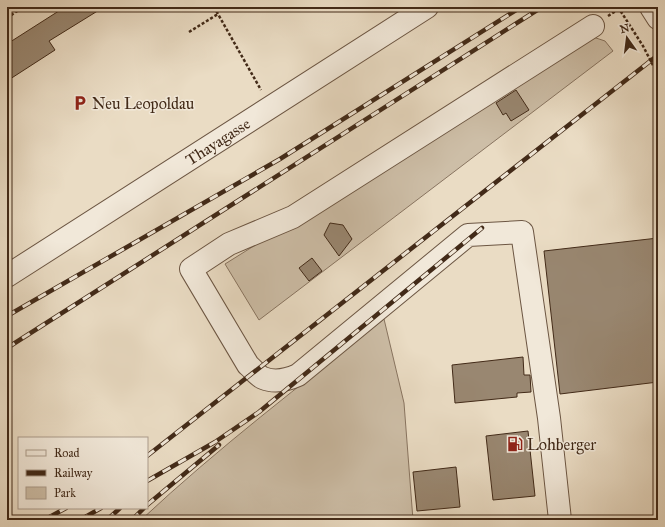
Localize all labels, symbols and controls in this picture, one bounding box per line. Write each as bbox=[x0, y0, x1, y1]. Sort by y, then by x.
north arrow bbox=[607, 18, 647, 58]
text: N bbox=[619, 21, 631, 36]
parking icon: Neu Leopoldau bbox=[71, 94, 89, 112]
place label: Neu Leopoldau bbox=[92, 94, 195, 113]
street label: Thayagasse bbox=[182, 113, 254, 169]
fuel station icon: Lohberger bbox=[506, 435, 524, 453]
place label: Lohberger bbox=[527, 435, 596, 455]
legend bbox=[18, 437, 148, 509]
text: Road bbox=[54, 446, 80, 460]
text: Railway bbox=[54, 466, 93, 480]
text: Park bbox=[54, 486, 76, 500]

